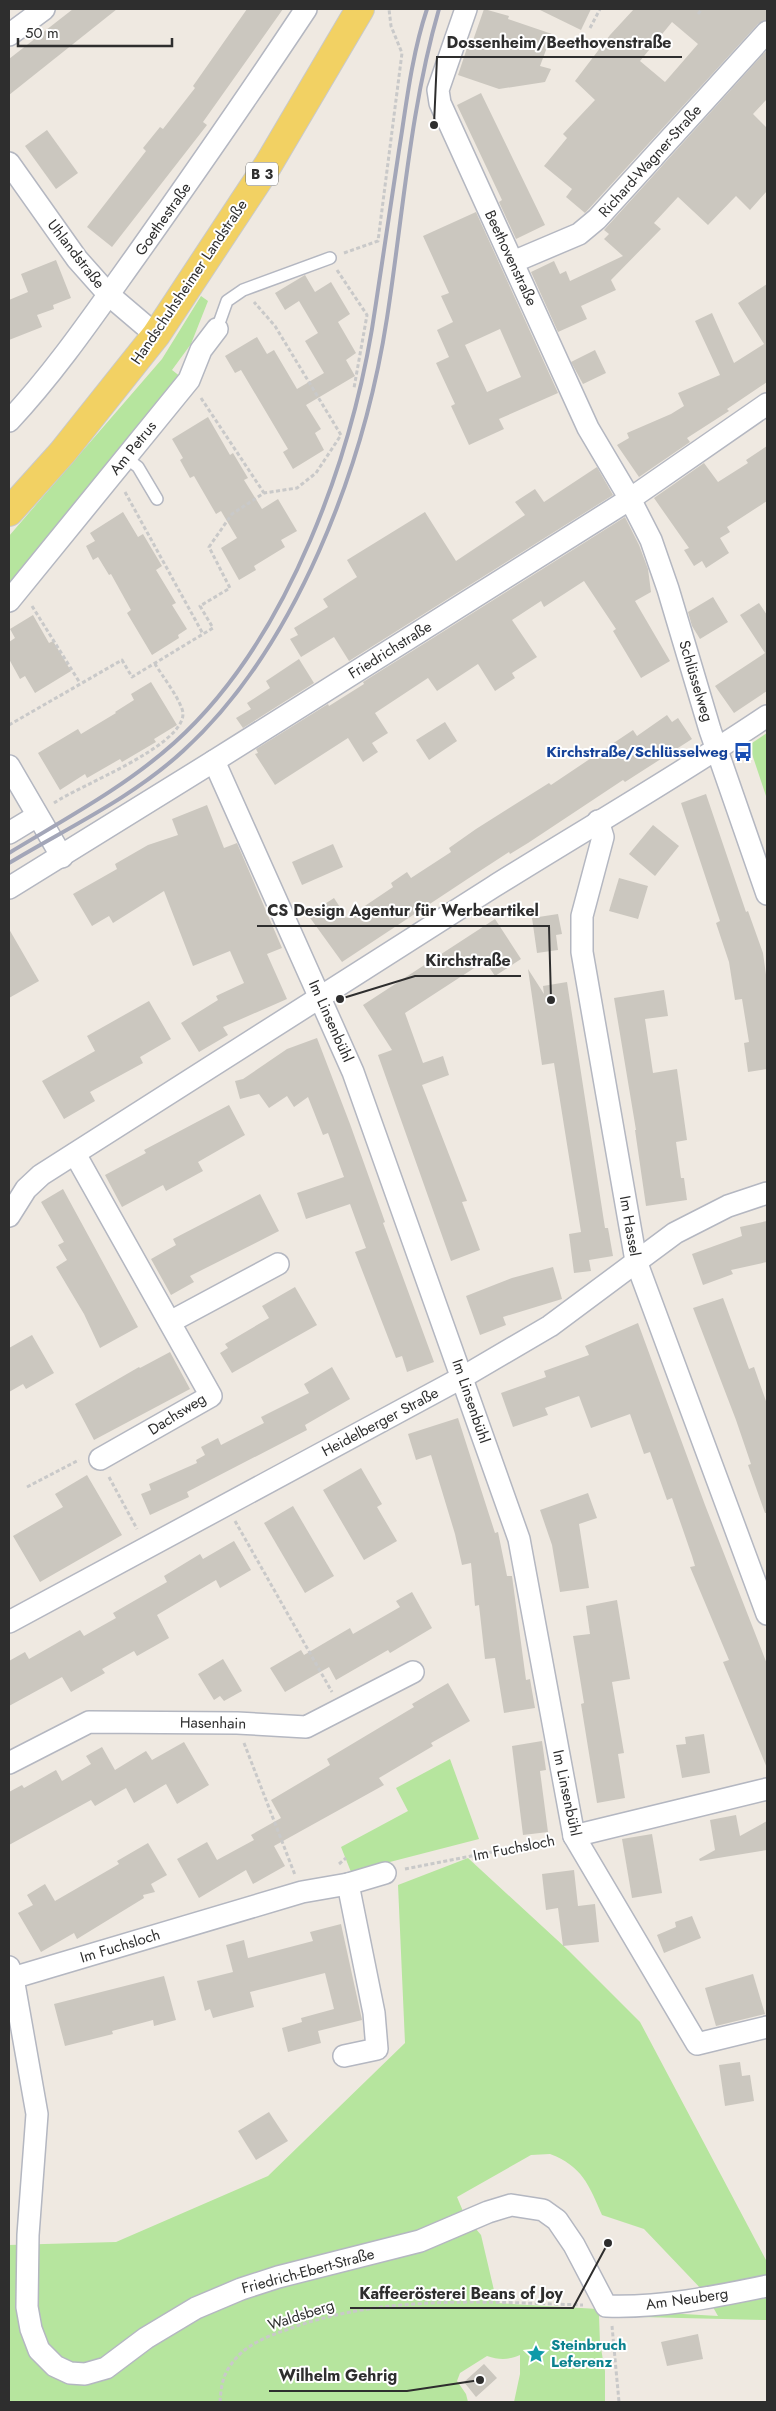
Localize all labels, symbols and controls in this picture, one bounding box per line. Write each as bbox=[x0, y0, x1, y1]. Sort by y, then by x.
scale bar bbox=[18, 15, 171, 47]
text: 50 m bbox=[25, 22, 59, 44]
callout: Dossenheim/Beethovenstraße bbox=[437, 26, 682, 57]
text: Dossenheim/Beethovenstraße bbox=[447, 31, 671, 54]
street label: Richard-Wagner-Straße bbox=[593, 100, 707, 222]
road number: B 3 bbox=[246, 162, 278, 185]
street label: Goethestraße bbox=[130, 178, 197, 260]
street label: Handschuhsheimer Landstraße bbox=[126, 195, 253, 369]
street label: Beethovenstraße bbox=[479, 206, 543, 310]
street label: Uhlandstraße bbox=[42, 215, 110, 294]
street label: Am Petrus bbox=[104, 416, 162, 480]
street label: Friedrichstraße bbox=[344, 615, 436, 684]
street label: Schlüsselweg bbox=[673, 638, 719, 724]
place label: Kirchstraße/Schlüsselweg bbox=[546, 741, 728, 763]
bus stop icon: Kirchstraße/Schlüsselweg bbox=[732, 741, 754, 763]
callout: CS Design Agentur für Werbeartikel bbox=[257, 895, 549, 926]
text: CS Design Agentur für Werbeartikel bbox=[267, 899, 539, 922]
callout: Kirchstraße bbox=[415, 945, 521, 976]
text: Kirchstraße bbox=[425, 949, 511, 972]
street label: Im Linsenbühl bbox=[303, 976, 359, 1066]
street label: Im Hassel bbox=[614, 1194, 646, 1258]
street label: Im Linsenbühl bbox=[446, 1356, 496, 1446]
street label: Heidelberger Straße bbox=[318, 1382, 443, 1462]
street label: Dachsweg bbox=[144, 1388, 210, 1440]
street label: Hasenhain bbox=[180, 1711, 246, 1735]
street label: Im Linsenbühl bbox=[547, 1748, 587, 1838]
street label: Im Fuchsloch bbox=[471, 1829, 557, 1867]
street label: Im Fuchsloch bbox=[77, 1923, 163, 1969]
street label: Friedrich-Ebert-Straße bbox=[239, 2243, 377, 2299]
callout: Kaffeerösterei Beans of Joy bbox=[350, 2277, 573, 2308]
text: Kaffeerösterei Beans of Joy bbox=[359, 2282, 563, 2305]
street label: Am Neuberg bbox=[644, 2282, 730, 2316]
street label: Waldsberg bbox=[265, 2294, 337, 2336]
place label: Steinbruch Leferenz bbox=[551, 2334, 627, 2373]
place icon: Steinbruch Leferenz bbox=[525, 2343, 547, 2365]
callout: Wilhelm Gehrig bbox=[269, 2360, 407, 2391]
text: Wilhelm Gehrig bbox=[279, 2364, 397, 2387]

